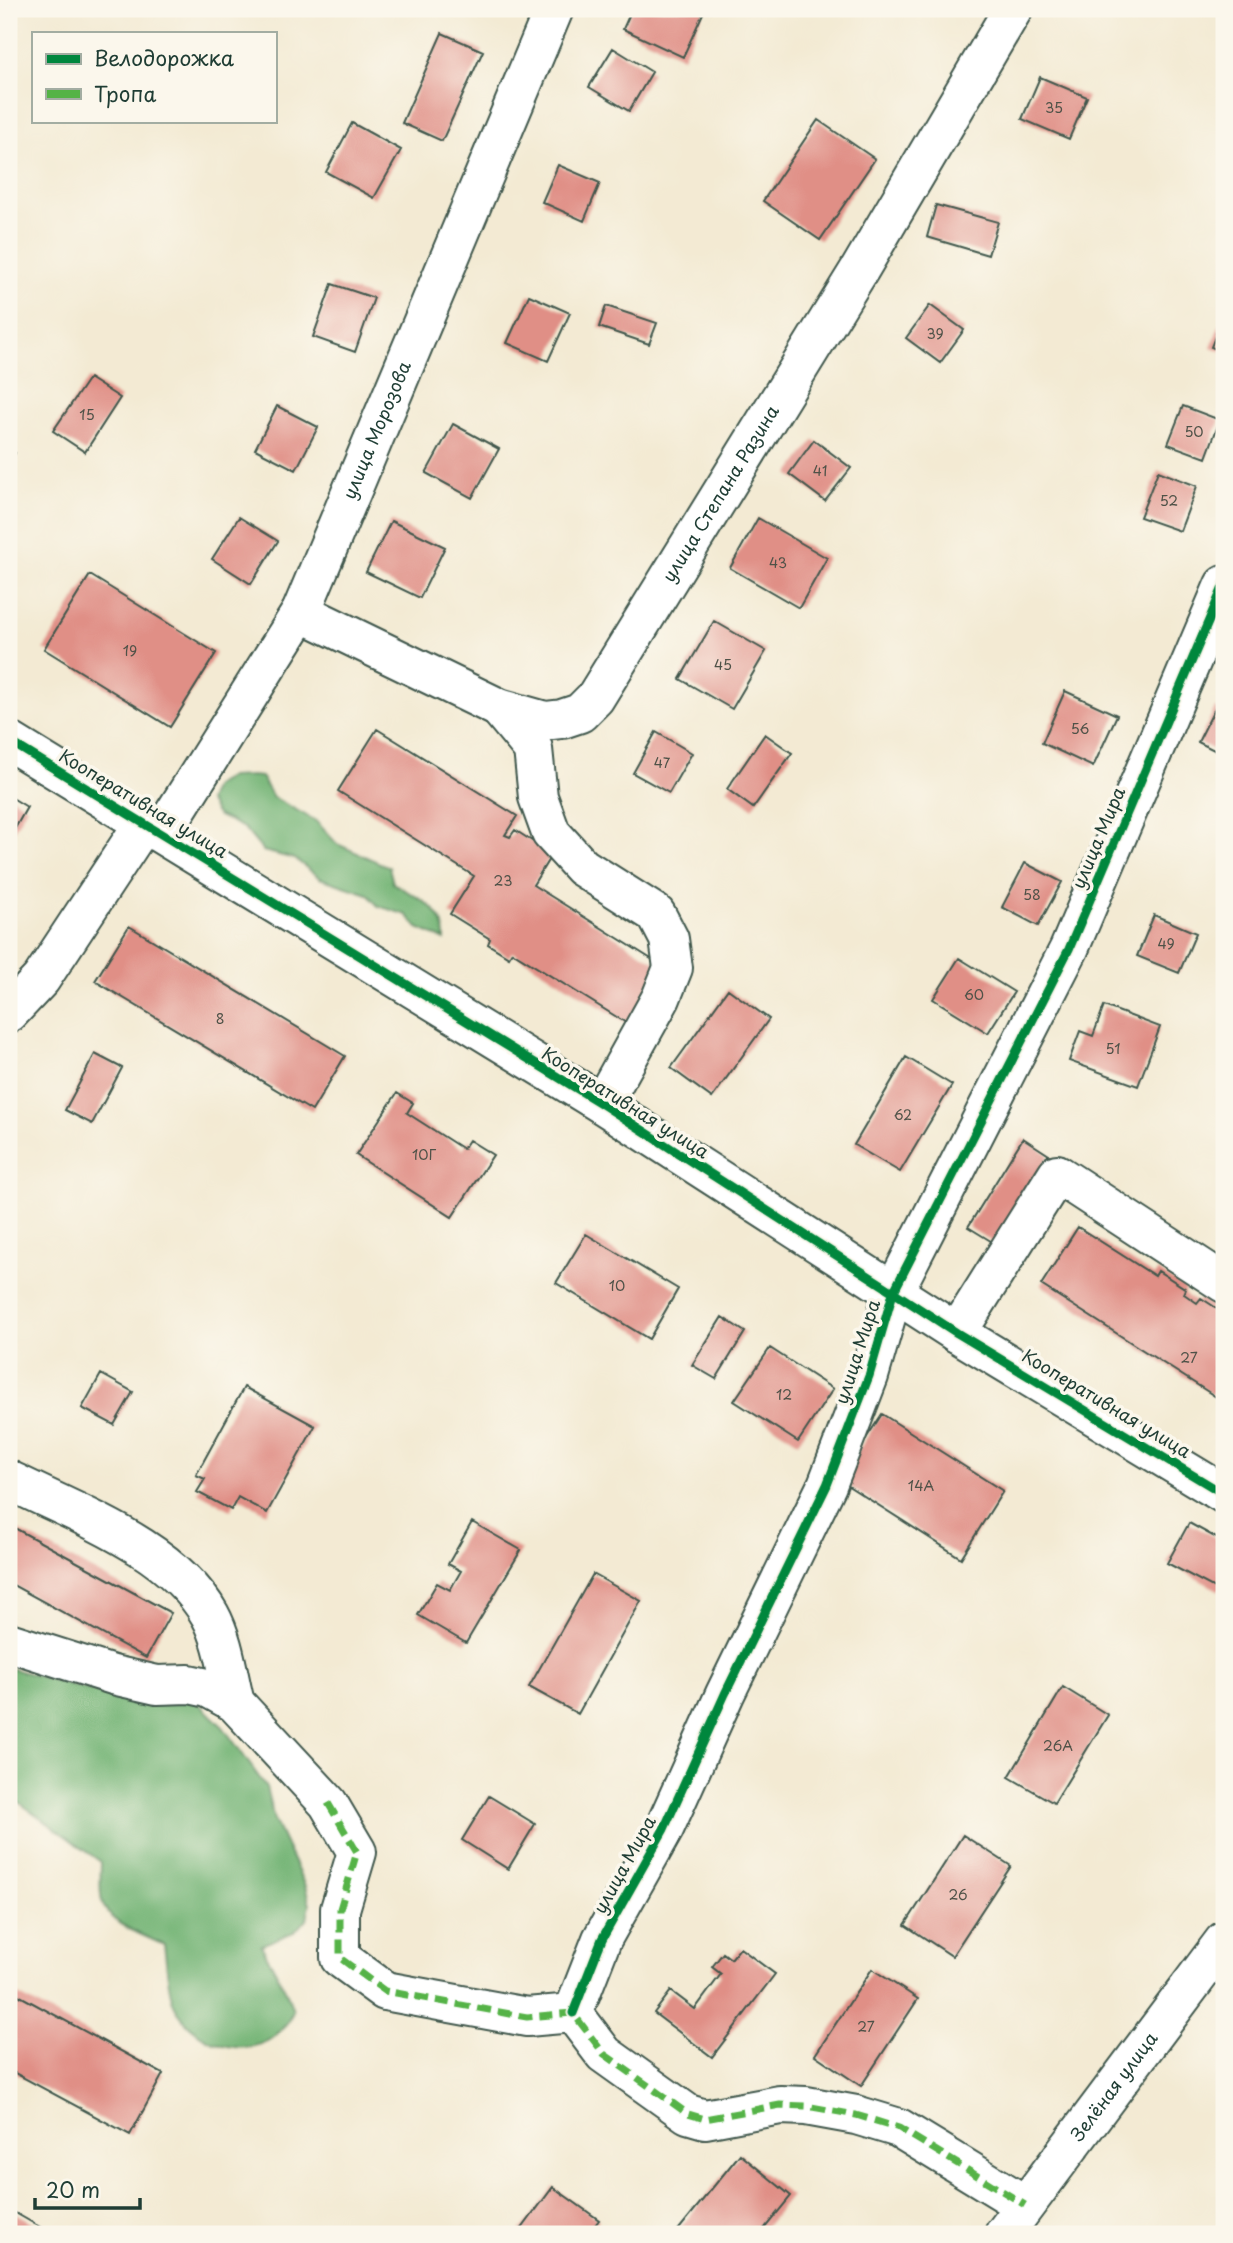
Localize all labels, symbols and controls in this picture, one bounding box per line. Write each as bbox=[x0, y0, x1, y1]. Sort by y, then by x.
legend bbox=[32, 32, 276, 122]
text: Велодорожка bbox=[94, 41, 235, 73]
text: Тропа bbox=[94, 77, 156, 109]
house number: 35 bbox=[1045, 97, 1063, 118]
house number: 39 bbox=[926, 323, 944, 344]
street label: улица Морозова bbox=[335, 356, 417, 503]
street label: улица Степана Разина bbox=[655, 399, 785, 587]
house number: 15 bbox=[79, 404, 95, 425]
house number: 50 bbox=[1184, 421, 1204, 442]
house number: 41 bbox=[813, 460, 827, 481]
house number: 52 bbox=[1160, 490, 1178, 511]
house number: 43 bbox=[769, 552, 787, 573]
house number: 19 bbox=[123, 640, 137, 661]
house number: 45 bbox=[714, 654, 732, 675]
house number: 56 bbox=[1071, 718, 1090, 739]
street label: Кооперативная улица bbox=[54, 741, 234, 864]
house number: 47 bbox=[654, 752, 671, 773]
street label: улица Мира bbox=[1064, 782, 1131, 893]
house number: 23 bbox=[494, 870, 512, 891]
house number: 58 bbox=[1023, 884, 1041, 905]
house number: 49 bbox=[1157, 933, 1175, 954]
house number: 60 bbox=[964, 984, 984, 1005]
house number: 8 bbox=[216, 1008, 224, 1029]
house number: 51 bbox=[1106, 1038, 1120, 1059]
street label: Кооперативная улица bbox=[537, 1039, 715, 1165]
house number: 62 bbox=[894, 1104, 912, 1125]
house number: 10Г bbox=[412, 1144, 436, 1165]
house number: 10 bbox=[609, 1275, 625, 1296]
street label: улица Мира bbox=[827, 1295, 886, 1407]
street label: Кооперативная улица bbox=[1017, 1341, 1197, 1464]
house number: 27 bbox=[1180, 1347, 1198, 1368]
house number: 12 bbox=[776, 1384, 792, 1405]
house number: 14А bbox=[908, 1475, 934, 1496]
house number: 26А bbox=[1043, 1735, 1073, 1756]
street label: улица Мира bbox=[586, 1810, 662, 1918]
house number: 26 bbox=[948, 1884, 968, 1905]
house number: 27 bbox=[857, 2016, 875, 2037]
street label: Зелёная улица bbox=[1063, 2025, 1164, 2146]
scale bar bbox=[35, 2166, 140, 2210]
text: 20 m bbox=[46, 2173, 100, 2205]

